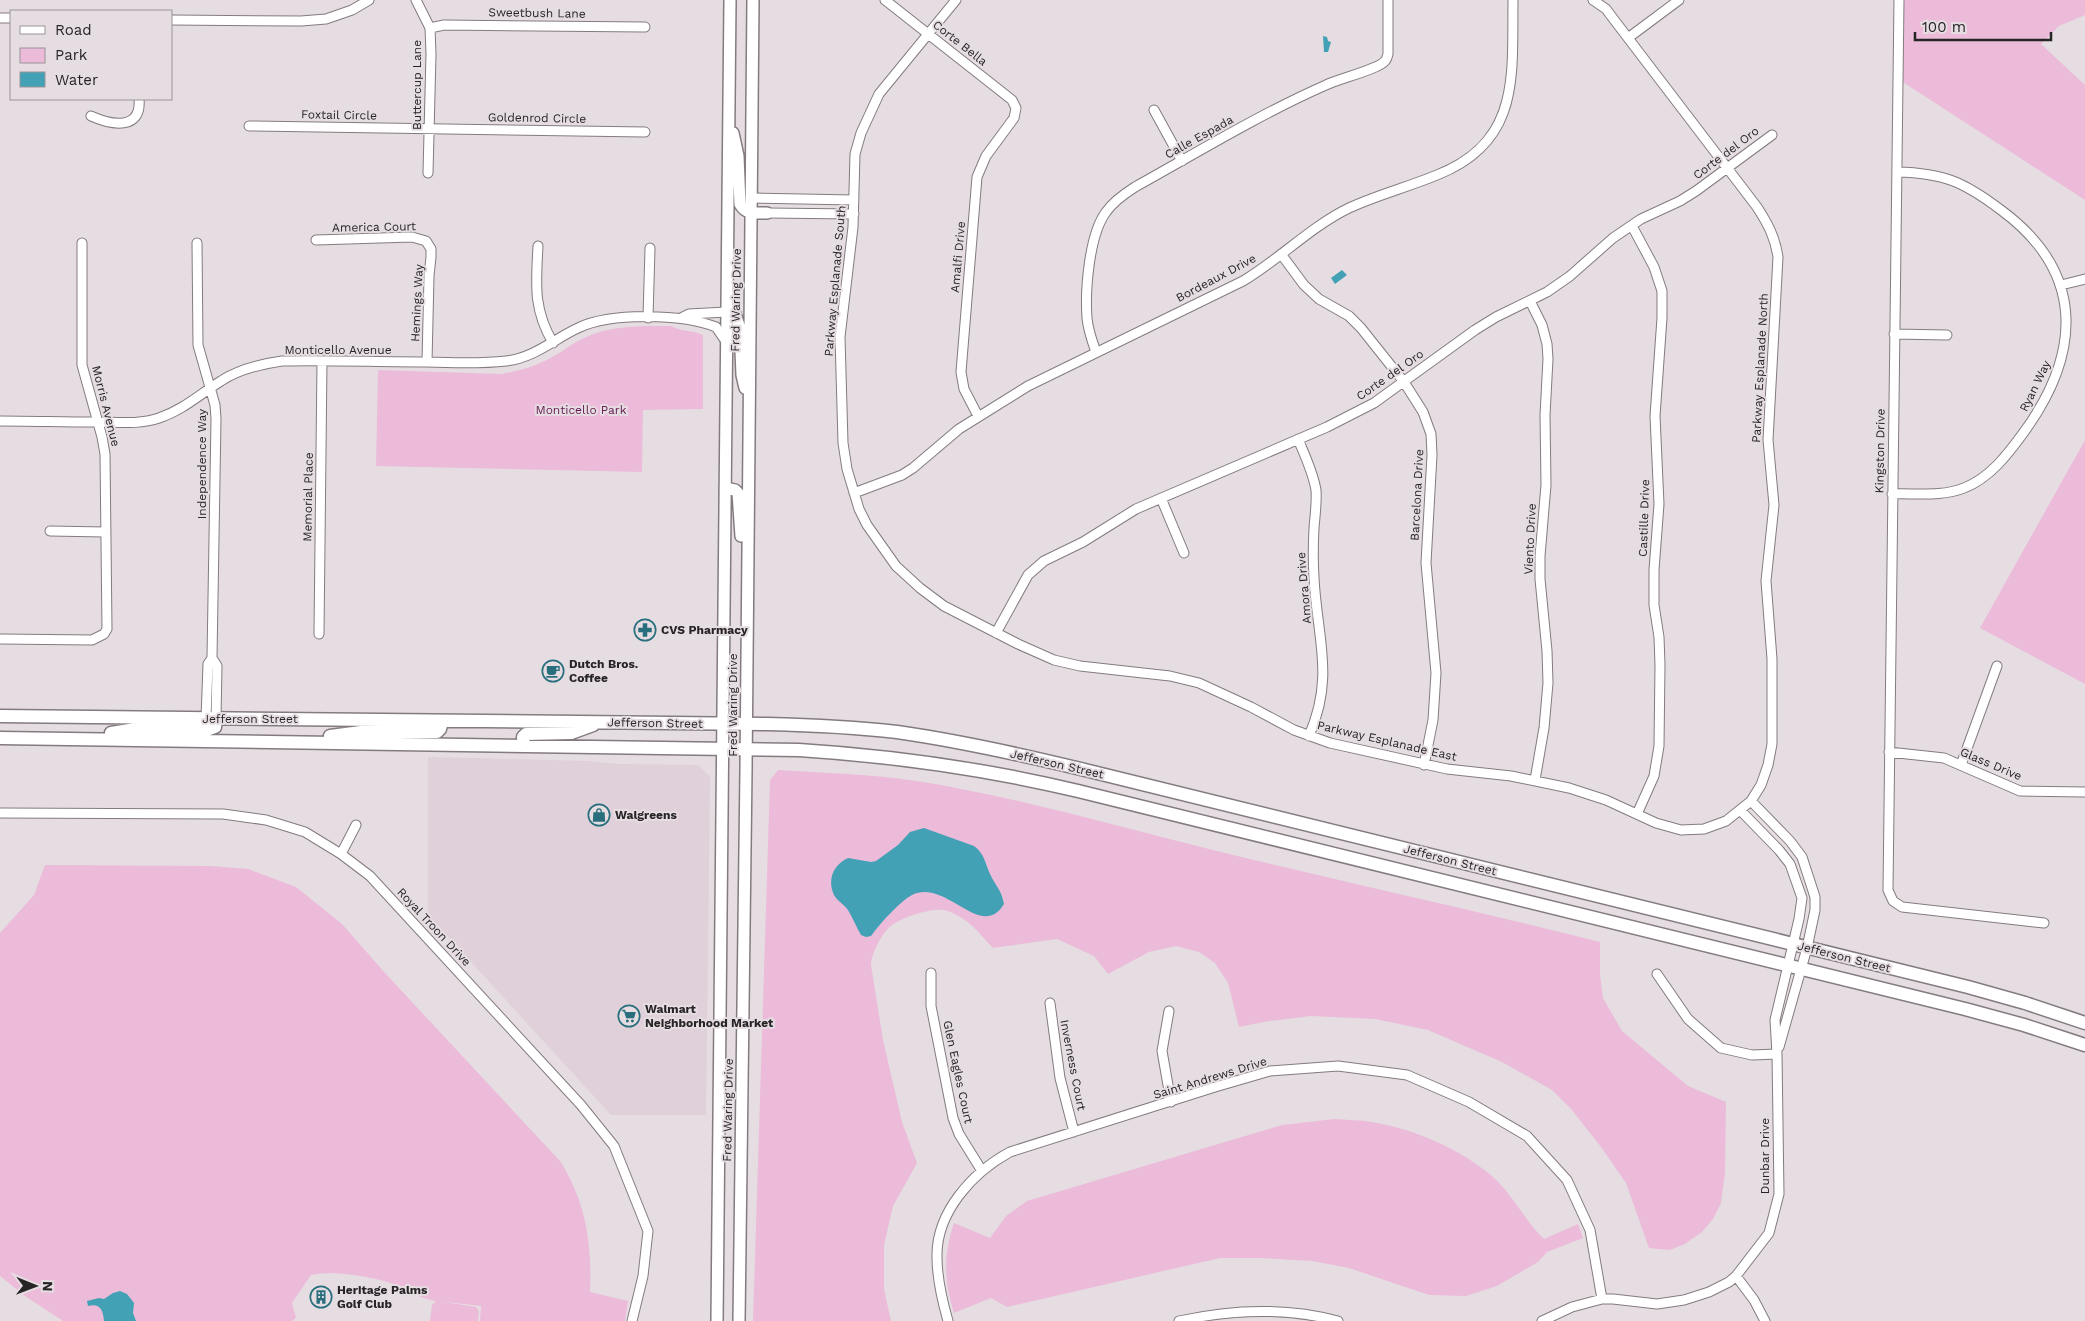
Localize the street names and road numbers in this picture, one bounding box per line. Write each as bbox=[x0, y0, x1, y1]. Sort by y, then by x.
street label: Sweetbush Lane bbox=[488, 5, 586, 21]
street label: Corte Bella bbox=[930, 17, 990, 69]
street label: Buttercup Lane bbox=[410, 40, 424, 130]
street label: Foxtail Circle bbox=[301, 107, 377, 123]
street label: Goldenrod Circle bbox=[488, 110, 586, 126]
street label: Calle Espada bbox=[1162, 112, 1236, 162]
street label: Corte del Oro bbox=[1690, 124, 1762, 182]
street label: Parkway Esplanade South bbox=[821, 205, 849, 357]
street label: America Court bbox=[332, 219, 416, 235]
street label: Amalfi Drive bbox=[948, 221, 968, 293]
street label: Fred Waring Drive bbox=[728, 248, 744, 352]
street label: Bordeaux Drive bbox=[1174, 251, 1258, 305]
street label: Hemings Way bbox=[408, 263, 426, 342]
street label: Parkway Esplanade North bbox=[1749, 293, 1771, 443]
street label: Monticello Avenue bbox=[284, 343, 392, 357]
street label: Corte del Oro bbox=[1354, 347, 1426, 403]
street label: Ryan Way bbox=[2017, 357, 2054, 414]
street label: Morris Avenue bbox=[89, 364, 123, 448]
street label: Independence Way bbox=[195, 408, 209, 519]
street label: Kingston Drive bbox=[1872, 408, 1888, 494]
street label: Barcelona Drive bbox=[1408, 449, 1426, 541]
street label: Memorial Place bbox=[300, 452, 316, 542]
street label: Castille Drive bbox=[1636, 479, 1652, 557]
street label: Viento Drive bbox=[1521, 503, 1539, 575]
street label: Amora Drive bbox=[1294, 552, 1314, 624]
street label: Fred Waring Drive bbox=[726, 653, 740, 757]
street label: Jefferson Street bbox=[202, 712, 298, 726]
street label: Jefferson Street bbox=[607, 715, 703, 731]
street label: Parkway Esplanade East bbox=[1316, 718, 1458, 764]
street label: Glass Drive bbox=[1958, 745, 2024, 783]
street label: Jefferson Street bbox=[1009, 746, 1105, 782]
street label: Jefferson Street bbox=[1402, 842, 1498, 878]
street label: Royal Troon Drive bbox=[394, 885, 474, 969]
street label: Jefferson Street bbox=[1796, 939, 1892, 975]
street label: Inverness Court bbox=[1057, 1018, 1089, 1112]
street label: Glen Eagles Court bbox=[940, 1019, 976, 1125]
street label: Saint Andrews Drive bbox=[1152, 1054, 1269, 1102]
street label: Fred Waring Drive bbox=[720, 1058, 736, 1162]
street label: Dunbar Drive bbox=[1758, 1118, 1772, 1194]

